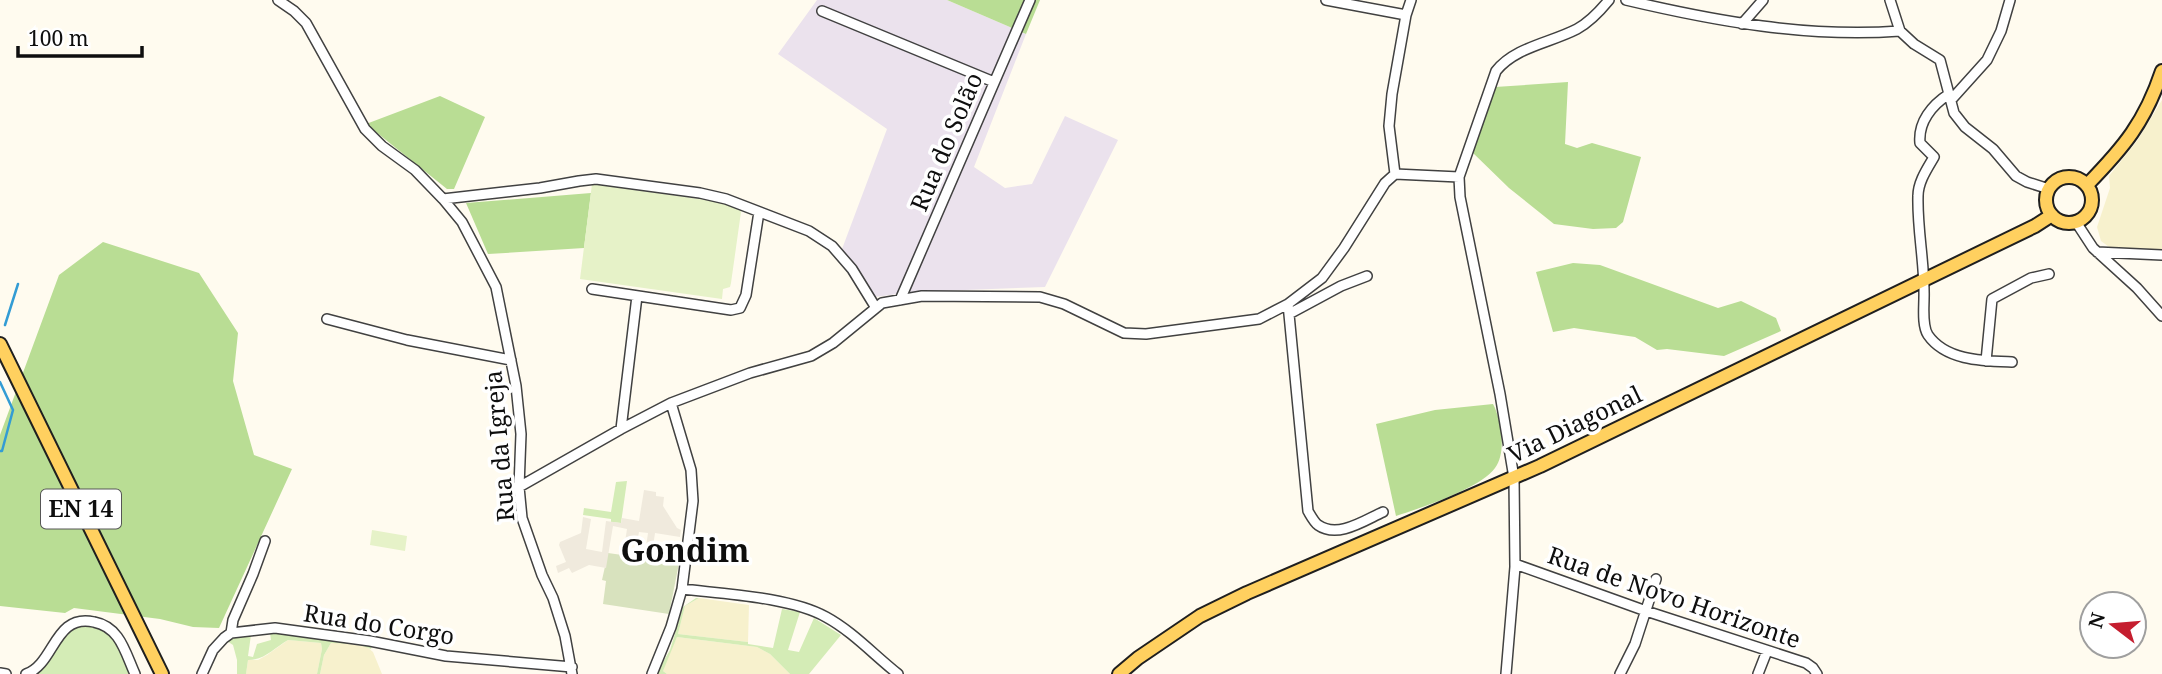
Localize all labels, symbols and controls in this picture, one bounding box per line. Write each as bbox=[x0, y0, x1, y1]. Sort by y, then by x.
scale bar bbox=[18, 14, 142, 58]
text: 100 m bbox=[28, 24, 89, 52]
street label: Rua do Solão bbox=[902, 67, 990, 216]
street label: Rua da Igreja bbox=[475, 369, 522, 523]
street label: Via Diagonal bbox=[1502, 377, 1647, 470]
road number: EN 14 bbox=[41, 489, 121, 528]
district label: Gondim bbox=[620, 528, 750, 571]
street label: Rua de Novo Horizonte bbox=[1544, 538, 1805, 655]
north arrow bbox=[2078, 590, 2148, 660]
street label: Rua do Corgo bbox=[301, 595, 457, 652]
text: N bbox=[2082, 610, 2111, 631]

